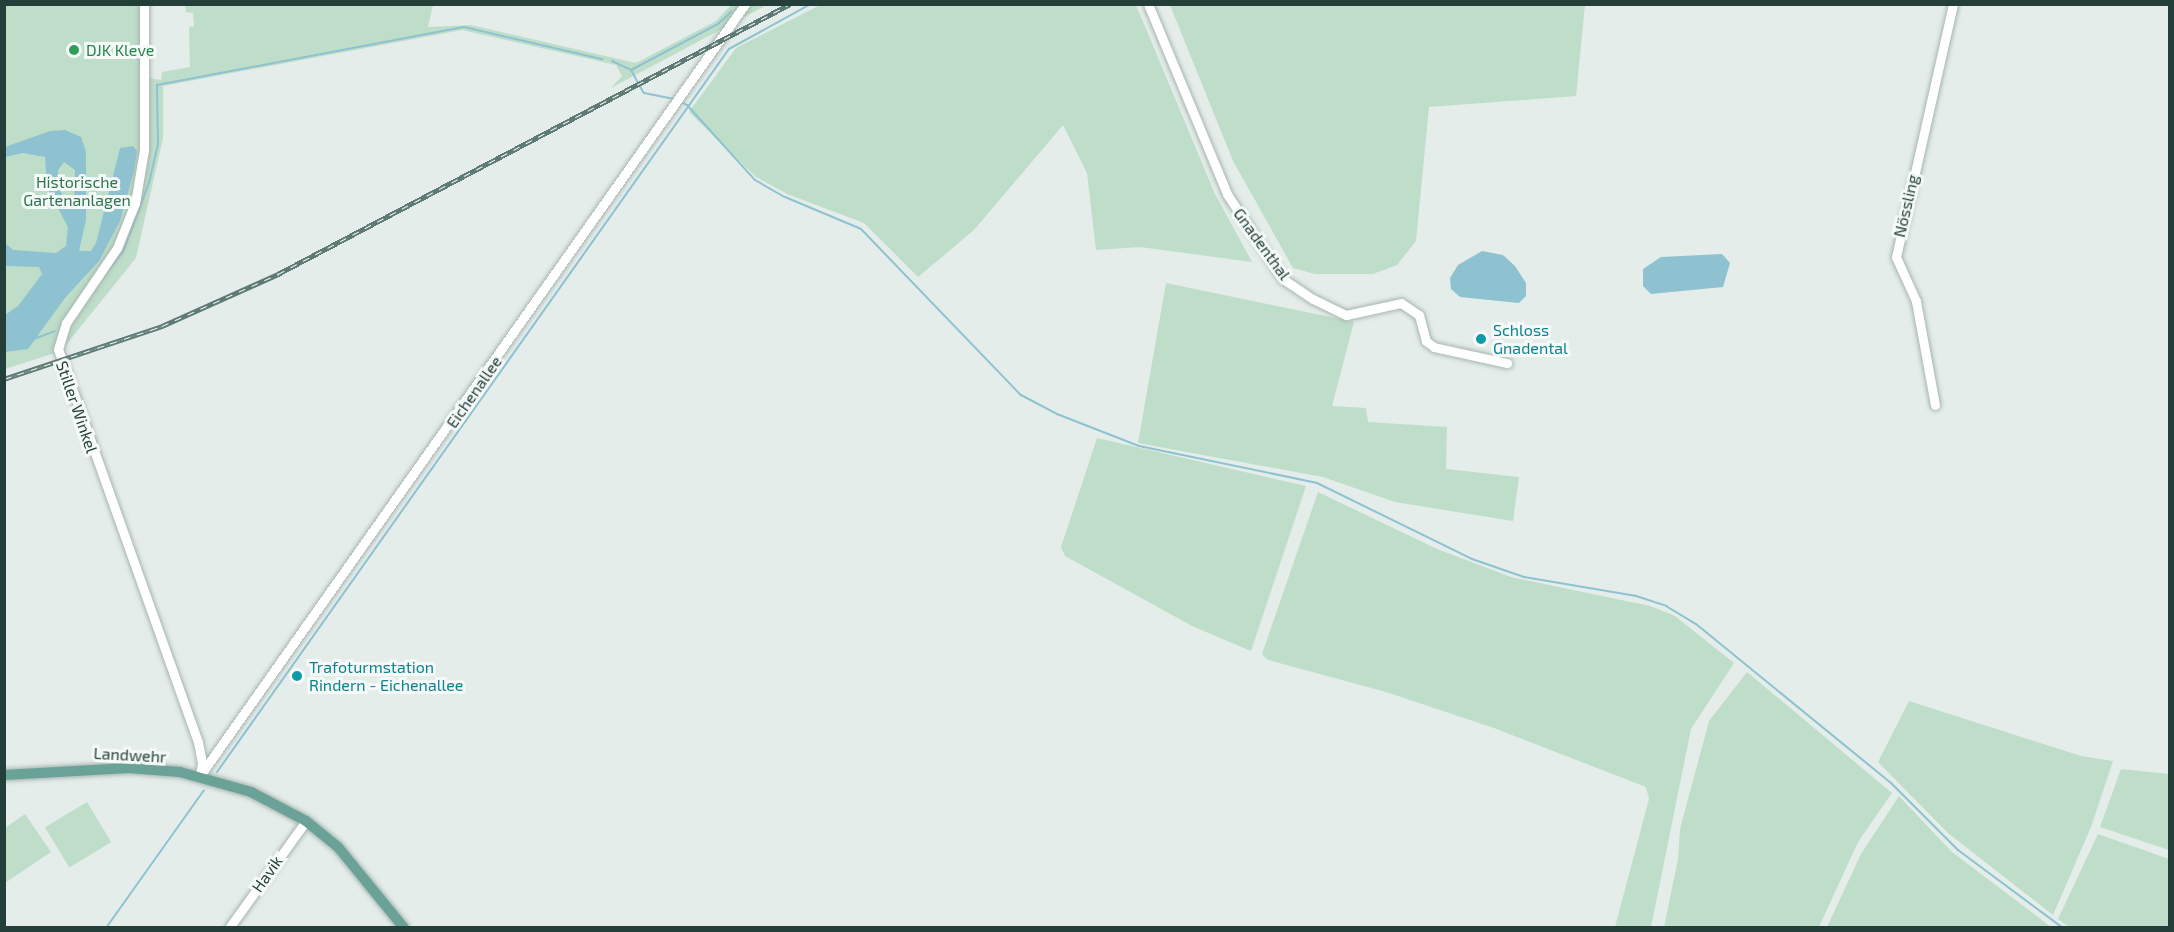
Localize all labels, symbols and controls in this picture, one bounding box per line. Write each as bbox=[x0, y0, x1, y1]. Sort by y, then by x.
place label: DJK Kleve bbox=[86, 40, 155, 60]
marker: DJK Kleve bbox=[67, 43, 81, 57]
park label: Historische Gartenanlagen bbox=[23, 172, 131, 210]
street label: Nössling bbox=[1889, 173, 1923, 239]
street label: Gnadenthal bbox=[1230, 204, 1294, 284]
place label: Schloss Gnadental bbox=[1493, 320, 1568, 358]
marker: Schloss Gnadental bbox=[1474, 332, 1488, 346]
street label: Eichenallee bbox=[442, 352, 506, 432]
street label: Stiller Winkel bbox=[52, 358, 102, 456]
place label: Trafoturmstation Rindern - Eichenallee bbox=[309, 657, 463, 695]
marker: Trafoturmstation Rindern - Eichenallee bbox=[290, 669, 304, 683]
street label: Landwehr bbox=[93, 744, 167, 766]
street label: Havik bbox=[248, 852, 286, 896]

